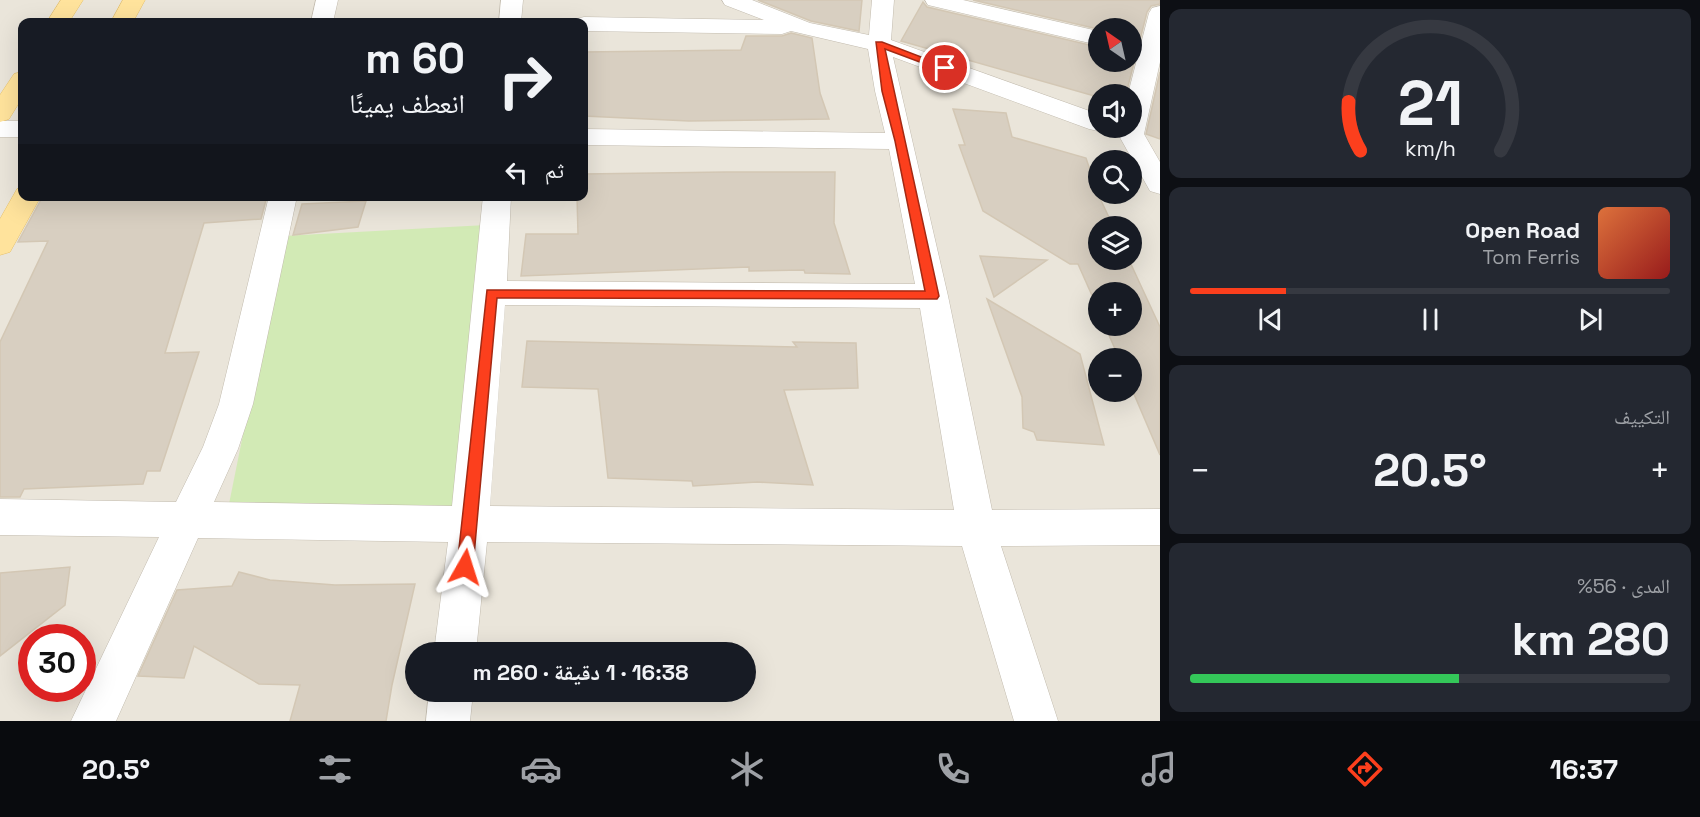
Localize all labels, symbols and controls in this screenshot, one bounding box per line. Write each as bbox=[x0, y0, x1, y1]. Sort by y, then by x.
north arrow bbox=[1088, 18, 1142, 72]
map controls bbox=[1088, 18, 1142, 402]
text: 60 m bbox=[365, 32, 465, 85]
icon: right bbox=[486, 42, 564, 120]
pin bbox=[919, 42, 970, 93]
icon: arrive bbox=[928, 51, 961, 84]
text: 21 bbox=[1397, 64, 1463, 143]
button: sound bbox=[1088, 84, 1142, 138]
text: انعطف يمينًا bbox=[349, 86, 465, 121]
text: km/h bbox=[1404, 135, 1456, 162]
button: search bbox=[1088, 150, 1142, 204]
icon: left bbox=[500, 156, 533, 189]
text: ثم bbox=[545, 156, 564, 184]
button: layers bbox=[1088, 216, 1142, 270]
text: Open Road bbox=[1465, 216, 1580, 244]
text: Tom Ferris bbox=[1483, 244, 1580, 270]
button: + bbox=[1088, 282, 1142, 336]
icon: previous bbox=[1254, 303, 1287, 336]
icon: pause bbox=[1414, 303, 1447, 336]
icon: next bbox=[1574, 303, 1607, 336]
button: − bbox=[1088, 348, 1142, 402]
text: التكييف bbox=[1614, 404, 1670, 430]
text: 20.5° bbox=[1373, 442, 1487, 499]
text: − bbox=[1190, 450, 1210, 492]
text: + bbox=[1650, 450, 1670, 492]
position arrow bbox=[433, 535, 497, 599]
text: المدى · 56% bbox=[1577, 573, 1670, 599]
text: 280 km bbox=[1512, 611, 1670, 668]
speed limit sign: 30 bbox=[18, 624, 96, 702]
text: 16:38 · 1 دقيقة · 260 m bbox=[473, 658, 688, 686]
icon: filters bbox=[314, 748, 356, 790]
icon: car bbox=[520, 748, 562, 790]
icon: climate bbox=[726, 748, 768, 790]
icon: phone bbox=[932, 748, 974, 790]
icon: music bbox=[1138, 748, 1180, 790]
icon: directions bbox=[1344, 748, 1386, 790]
text: 20.5° bbox=[82, 752, 150, 787]
text: 16:37 bbox=[1550, 752, 1618, 787]

